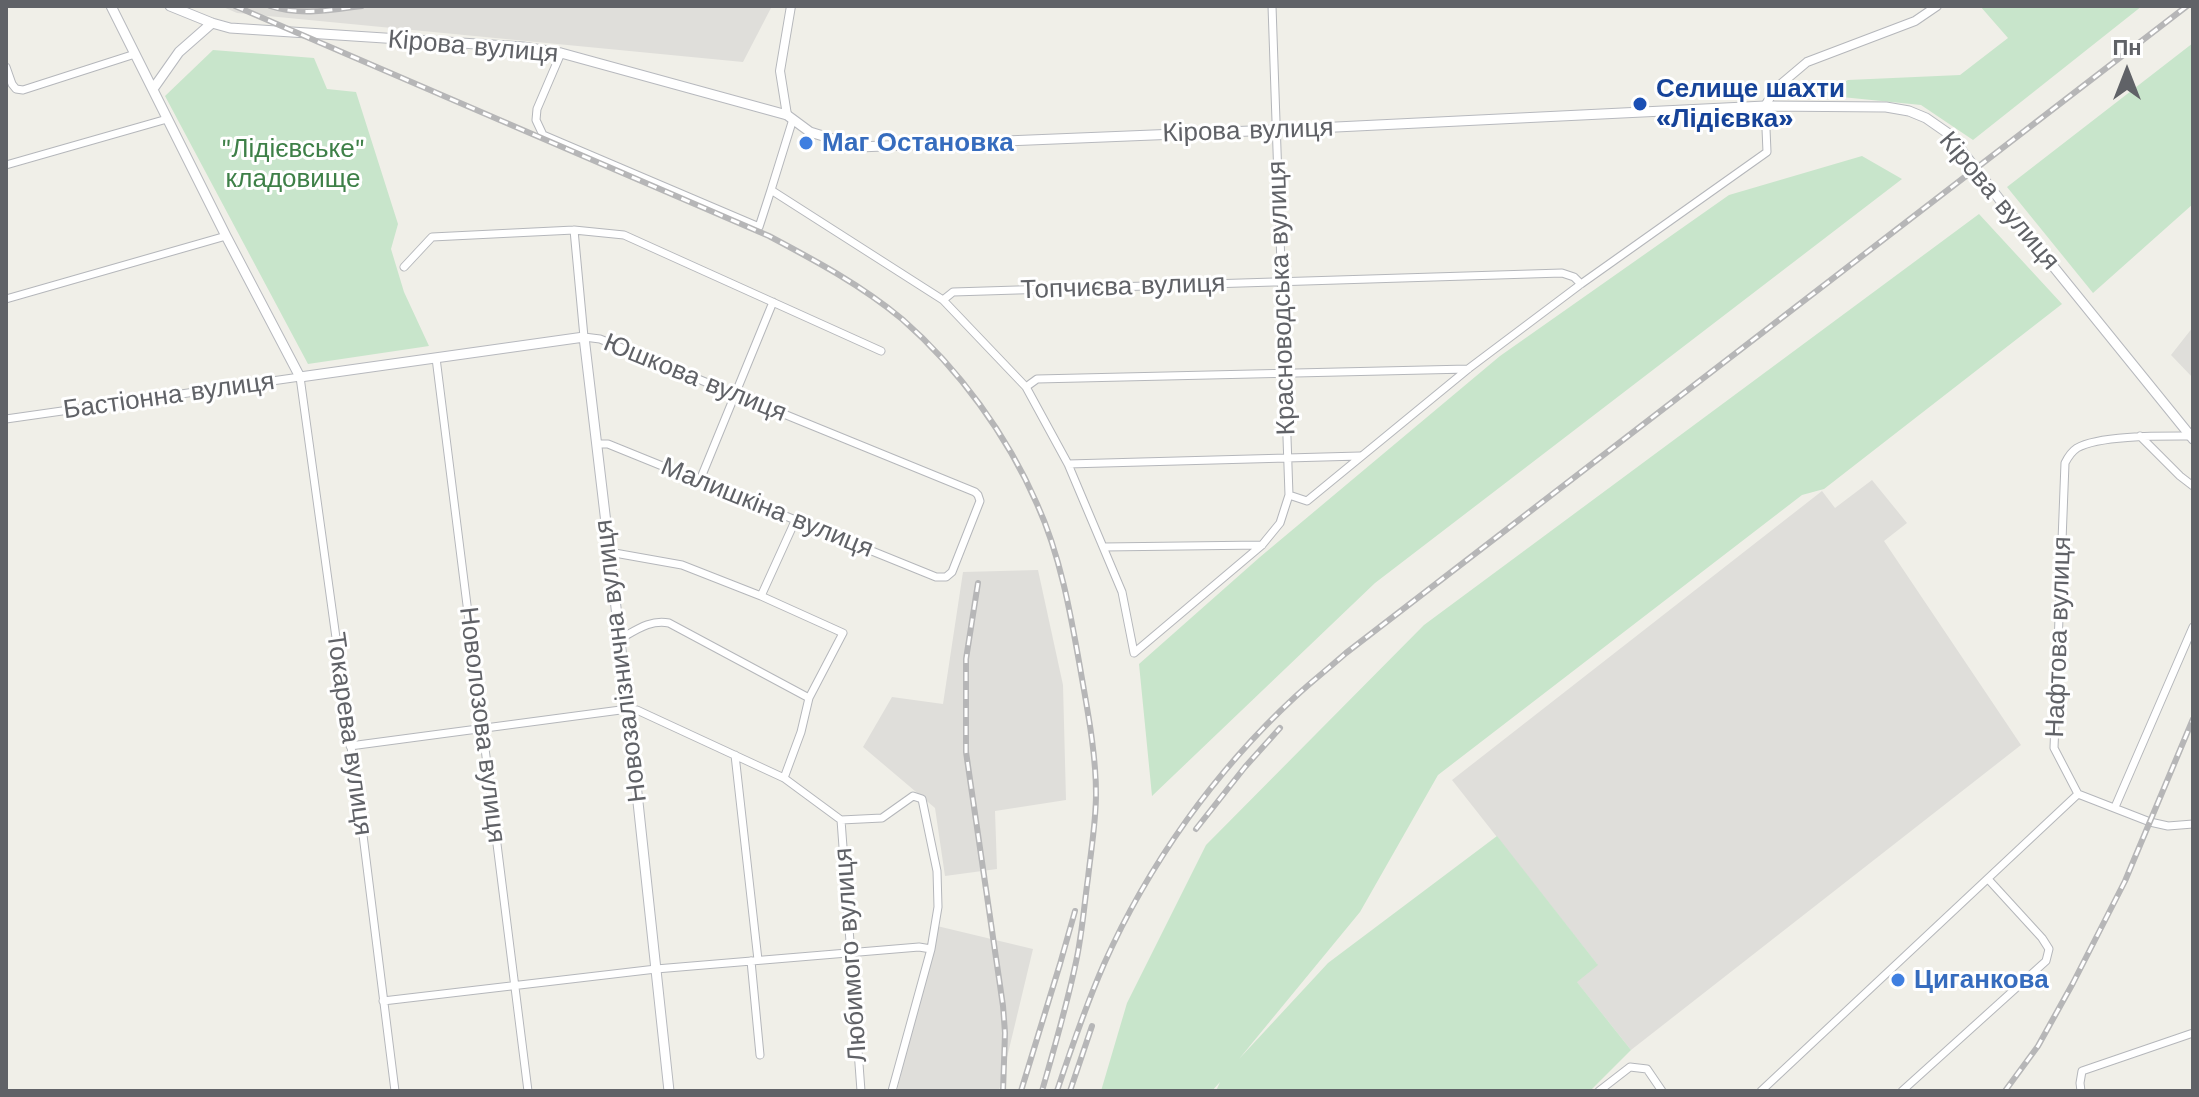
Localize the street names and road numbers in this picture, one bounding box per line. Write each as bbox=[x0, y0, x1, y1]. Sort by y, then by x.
street label: Кірова вулиця bbox=[386, 24, 560, 70]
street label: Кірова вулиця bbox=[1162, 112, 1334, 150]
street label: Кірова вулиця bbox=[1932, 125, 2066, 277]
street label: Красноводська вулиця bbox=[1262, 160, 1302, 436]
street label: Топчиєва вулиця bbox=[1020, 268, 1226, 306]
street label: Юшкова вулиця bbox=[599, 327, 791, 429]
street label: Бастіонна вулиця bbox=[61, 366, 277, 426]
street label: Малишкіна вулиця bbox=[656, 451, 878, 565]
street label: Новозалізнична вулиця bbox=[588, 518, 654, 804]
street label: Нафтова вулиця bbox=[2040, 536, 2078, 738]
street label: Новолозова вулиця bbox=[452, 605, 512, 845]
street label: Токарева вулиця bbox=[319, 630, 379, 838]
street label: Любимого вулиця bbox=[828, 847, 874, 1063]

